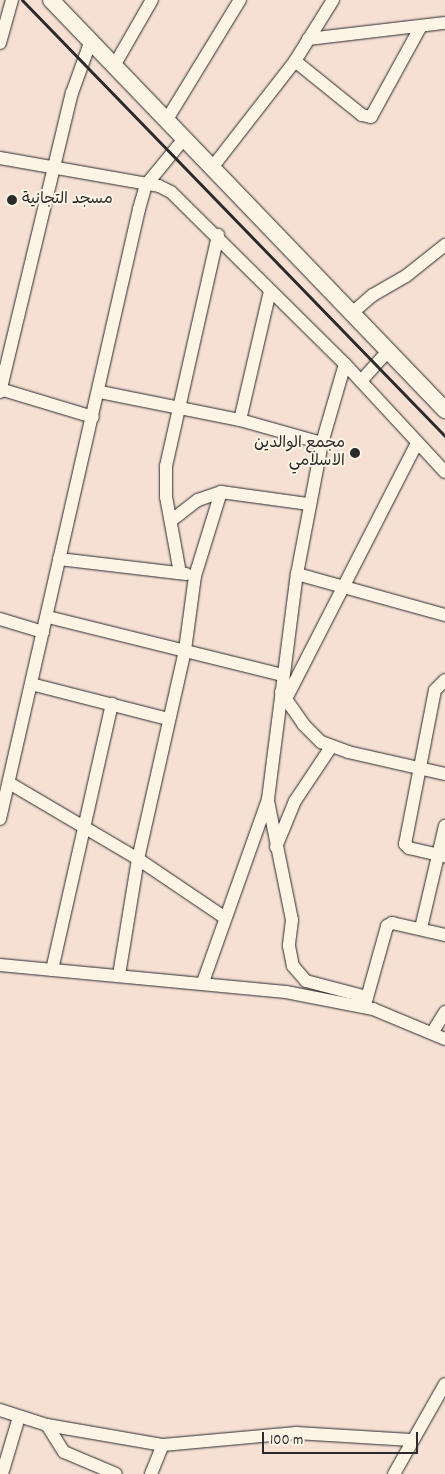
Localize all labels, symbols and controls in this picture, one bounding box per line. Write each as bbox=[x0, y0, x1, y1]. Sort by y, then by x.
place label: مسجد التجانية bbox=[22, 190, 113, 210]
marker: مسجد التجانية bbox=[6, 194, 18, 206]
place label: مجمع الوالدين الاسلامي bbox=[254, 434, 345, 472]
marker: مجمع الوالدين الاسلامي bbox=[349, 447, 361, 459]
scale bar bbox=[265, 1422, 421, 1454]
text: 100 m bbox=[270, 1430, 303, 1452]

